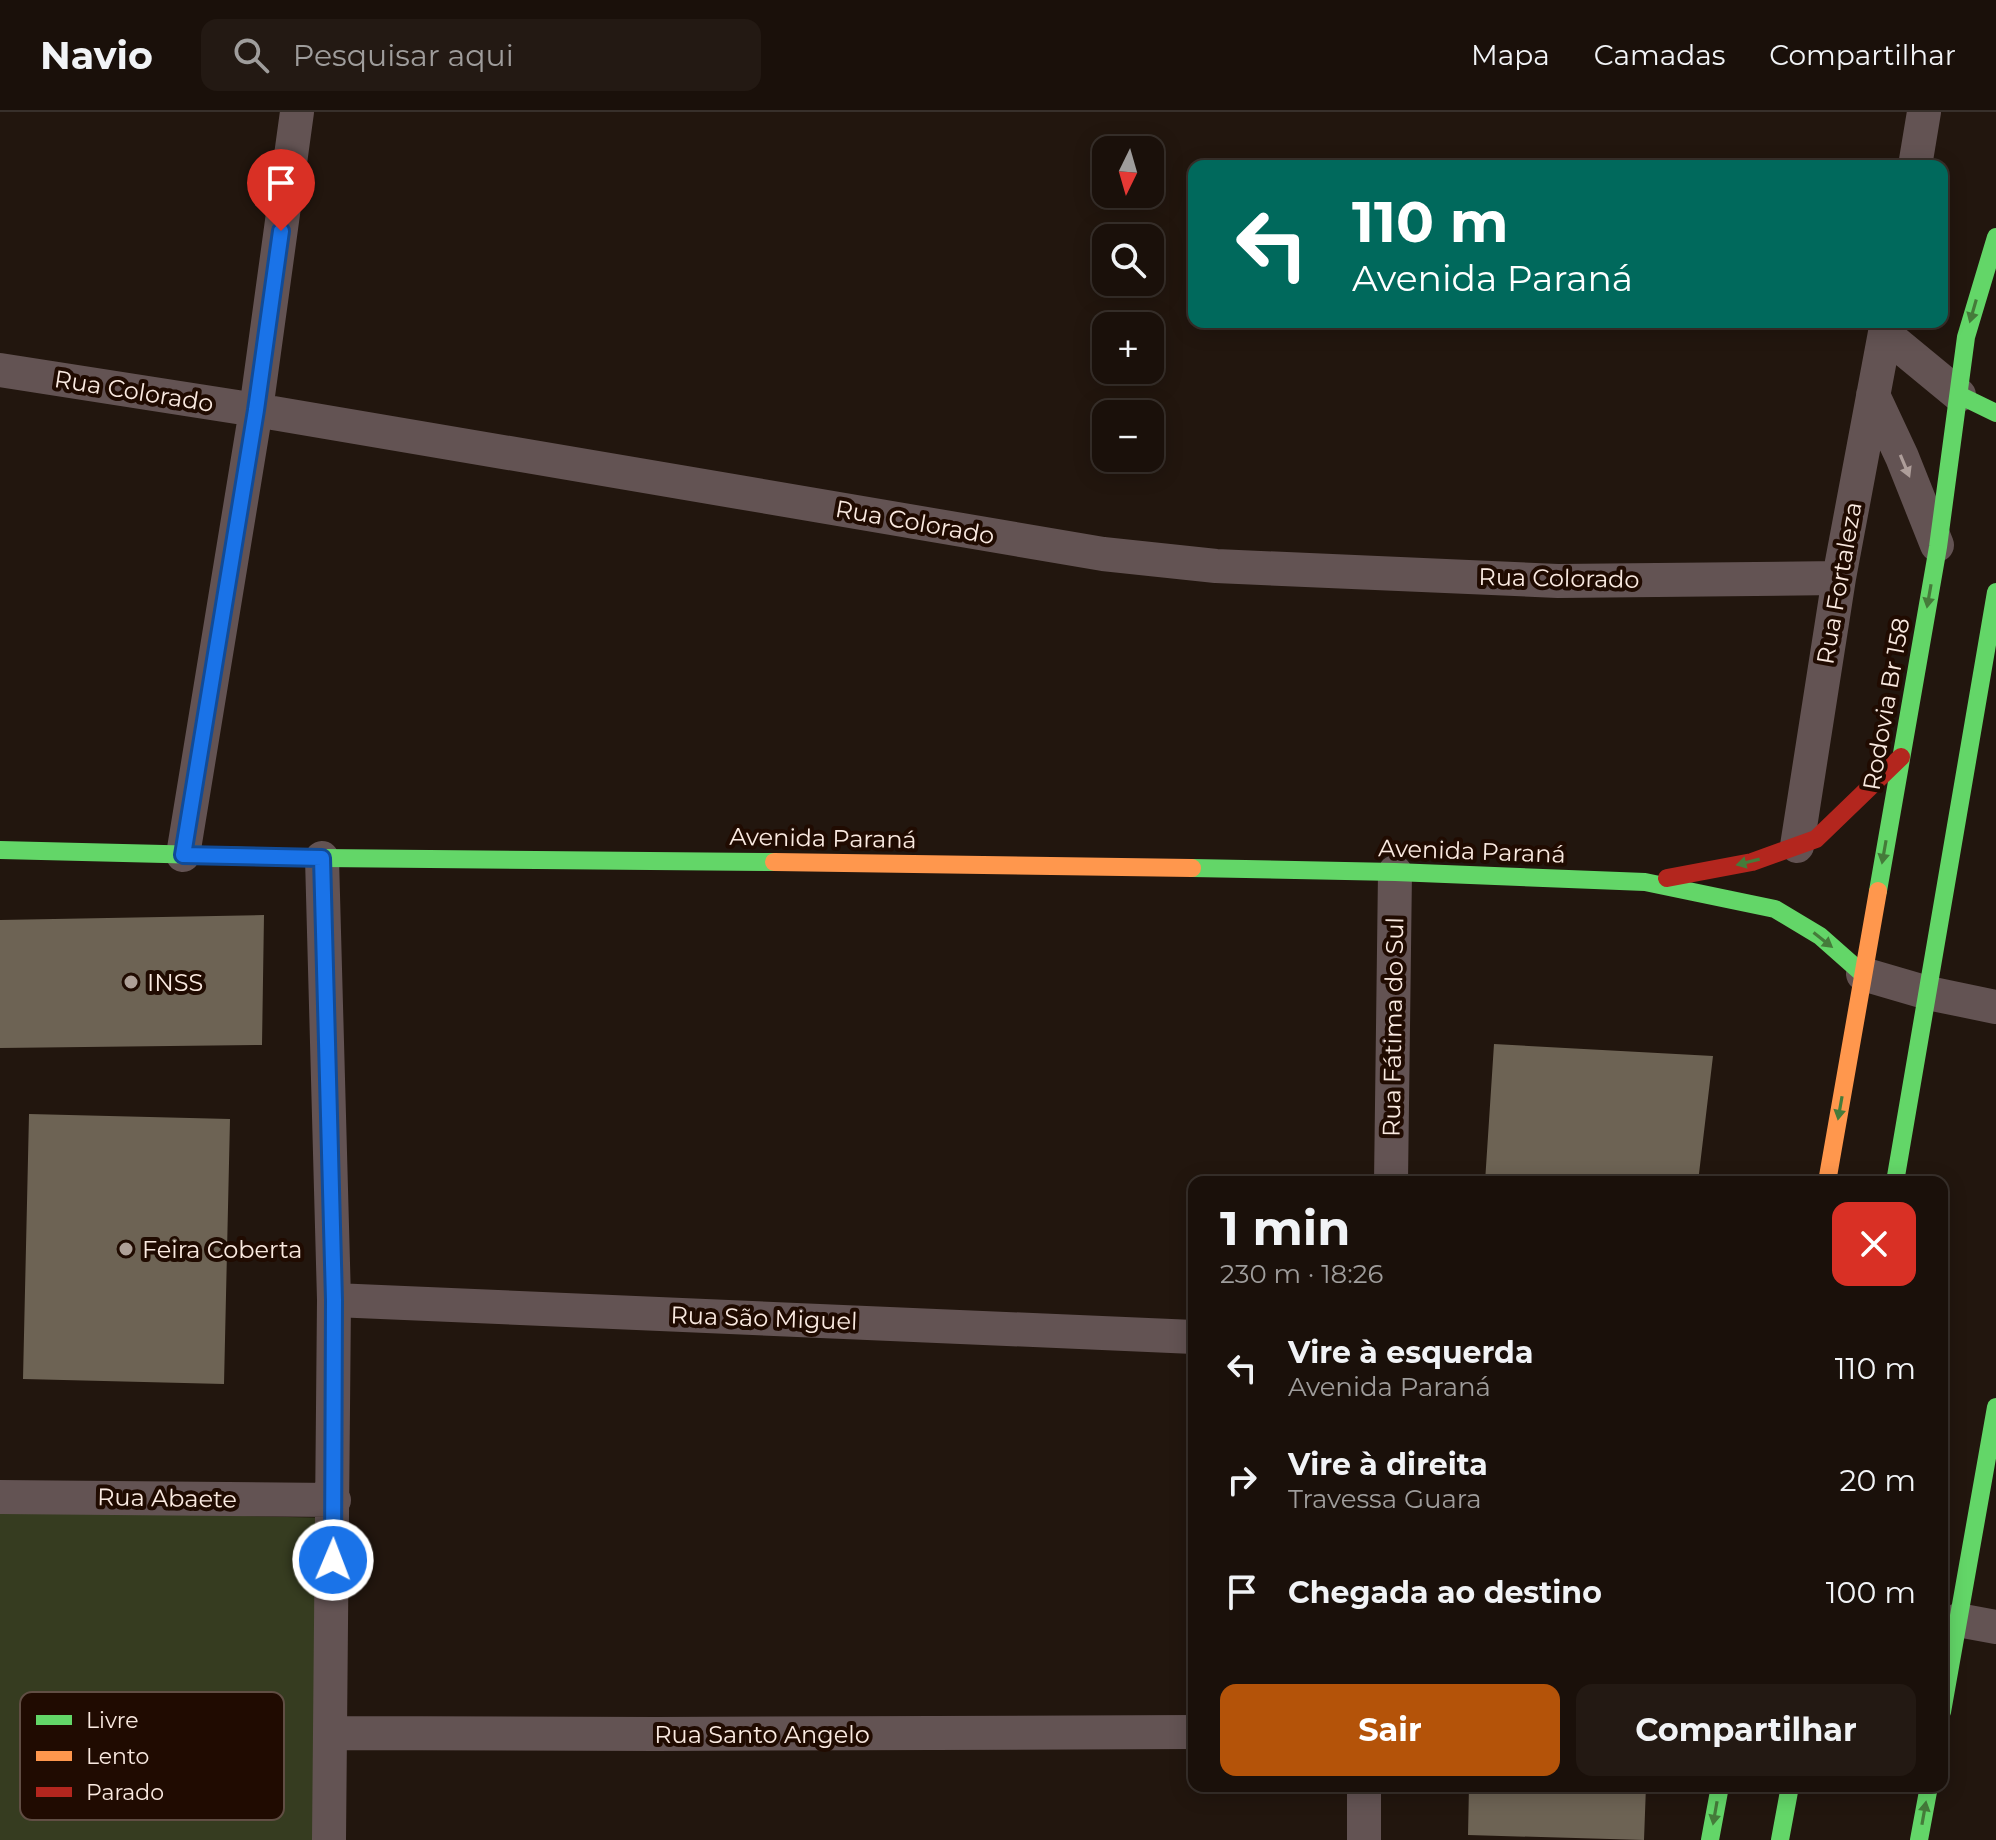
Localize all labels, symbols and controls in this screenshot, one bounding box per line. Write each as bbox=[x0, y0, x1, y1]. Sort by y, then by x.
search box bbox=[201, 19, 761, 91]
text: Navio bbox=[40, 32, 153, 79]
icon: search bbox=[229, 33, 273, 77]
text: Pesquisar aqui bbox=[293, 37, 514, 74]
text: Mapa bbox=[1471, 38, 1550, 72]
text: Camadas bbox=[1594, 38, 1725, 72]
text: Compartilhar bbox=[1769, 38, 1956, 72]
north arrow bbox=[1092, 136, 1164, 208]
map controls bbox=[1092, 136, 1164, 472]
pin bbox=[247, 149, 315, 231]
icon: arrive bbox=[259, 161, 303, 205]
text: 110 m bbox=[1352, 188, 1509, 256]
icon: left bbox=[1220, 192, 1324, 296]
button: search bbox=[1092, 224, 1164, 296]
text: Avenida Paraná bbox=[1352, 256, 1633, 300]
one-way arrow bbox=[1966, 300, 1979, 324]
button: + bbox=[1092, 312, 1164, 384]
street label: Rua Colorado bbox=[52, 364, 216, 418]
button: − bbox=[1092, 400, 1164, 472]
one-way arrow bbox=[1899, 454, 1912, 478]
street label: Rua Colorado bbox=[833, 494, 997, 550]
street label: Rua Fortaleza bbox=[1810, 500, 1868, 666]
street label: Rua Colorado bbox=[1478, 562, 1640, 594]
one-way arrow bbox=[1922, 583, 1934, 608]
street label: Rodovia Br 158 bbox=[1857, 615, 1915, 793]
street label: Avenida Paraná bbox=[729, 822, 917, 854]
street label: Avenida Paraná bbox=[1378, 833, 1566, 869]
one-way arrow bbox=[1878, 839, 1890, 864]
one-way arrow bbox=[1735, 856, 1760, 869]
street label: Rua Fátima do Sul bbox=[1377, 917, 1409, 1137]
one-way arrow bbox=[1813, 932, 1833, 948]
place label: INSS bbox=[147, 968, 203, 997]
marker: INSS bbox=[122, 973, 140, 991]
one-way arrow bbox=[1833, 1096, 1845, 1121]
text: 1 min bbox=[1220, 1199, 1350, 1257]
button: close bbox=[1832, 1202, 1916, 1286]
place label: Feira Coberta bbox=[142, 1235, 303, 1264]
marker: Feira Coberta bbox=[117, 1240, 135, 1258]
text: 230 m · 18:26 bbox=[1220, 1258, 1383, 1290]
street label: Rua São Miguel bbox=[670, 1300, 858, 1336]
text: Vire à esquerda bbox=[1288, 1334, 1533, 1371]
icon: left bbox=[1220, 1346, 1264, 1390]
text: 110 m bbox=[1835, 1350, 1916, 1387]
text: Avenida Paraná bbox=[1288, 1371, 1491, 1403]
text: Vire à direita bbox=[1288, 1446, 1488, 1483]
icon: right bbox=[1220, 1458, 1264, 1502]
text: 20 m bbox=[1839, 1462, 1916, 1499]
street label: Rua Abaete bbox=[97, 1482, 237, 1514]
text: Travessa Guara bbox=[1288, 1483, 1482, 1515]
position arrow bbox=[291, 1518, 375, 1602]
icon: arrive bbox=[1220, 1570, 1264, 1614]
text: Chegada ao destino bbox=[1288, 1574, 1602, 1611]
text: 100 m bbox=[1826, 1574, 1916, 1611]
button: Sair bbox=[1220, 1684, 1560, 1776]
button: Compartilhar bbox=[1576, 1684, 1916, 1776]
legend bbox=[20, 1692, 284, 1820]
text: Livre bbox=[86, 1707, 139, 1734]
street label: Rua Santo Angelo bbox=[654, 1720, 870, 1749]
text: Lento bbox=[86, 1743, 149, 1770]
text: Parado bbox=[86, 1779, 164, 1806]
one-way arrow bbox=[1918, 1800, 1930, 1825]
one-way arrow bbox=[1709, 1801, 1721, 1826]

